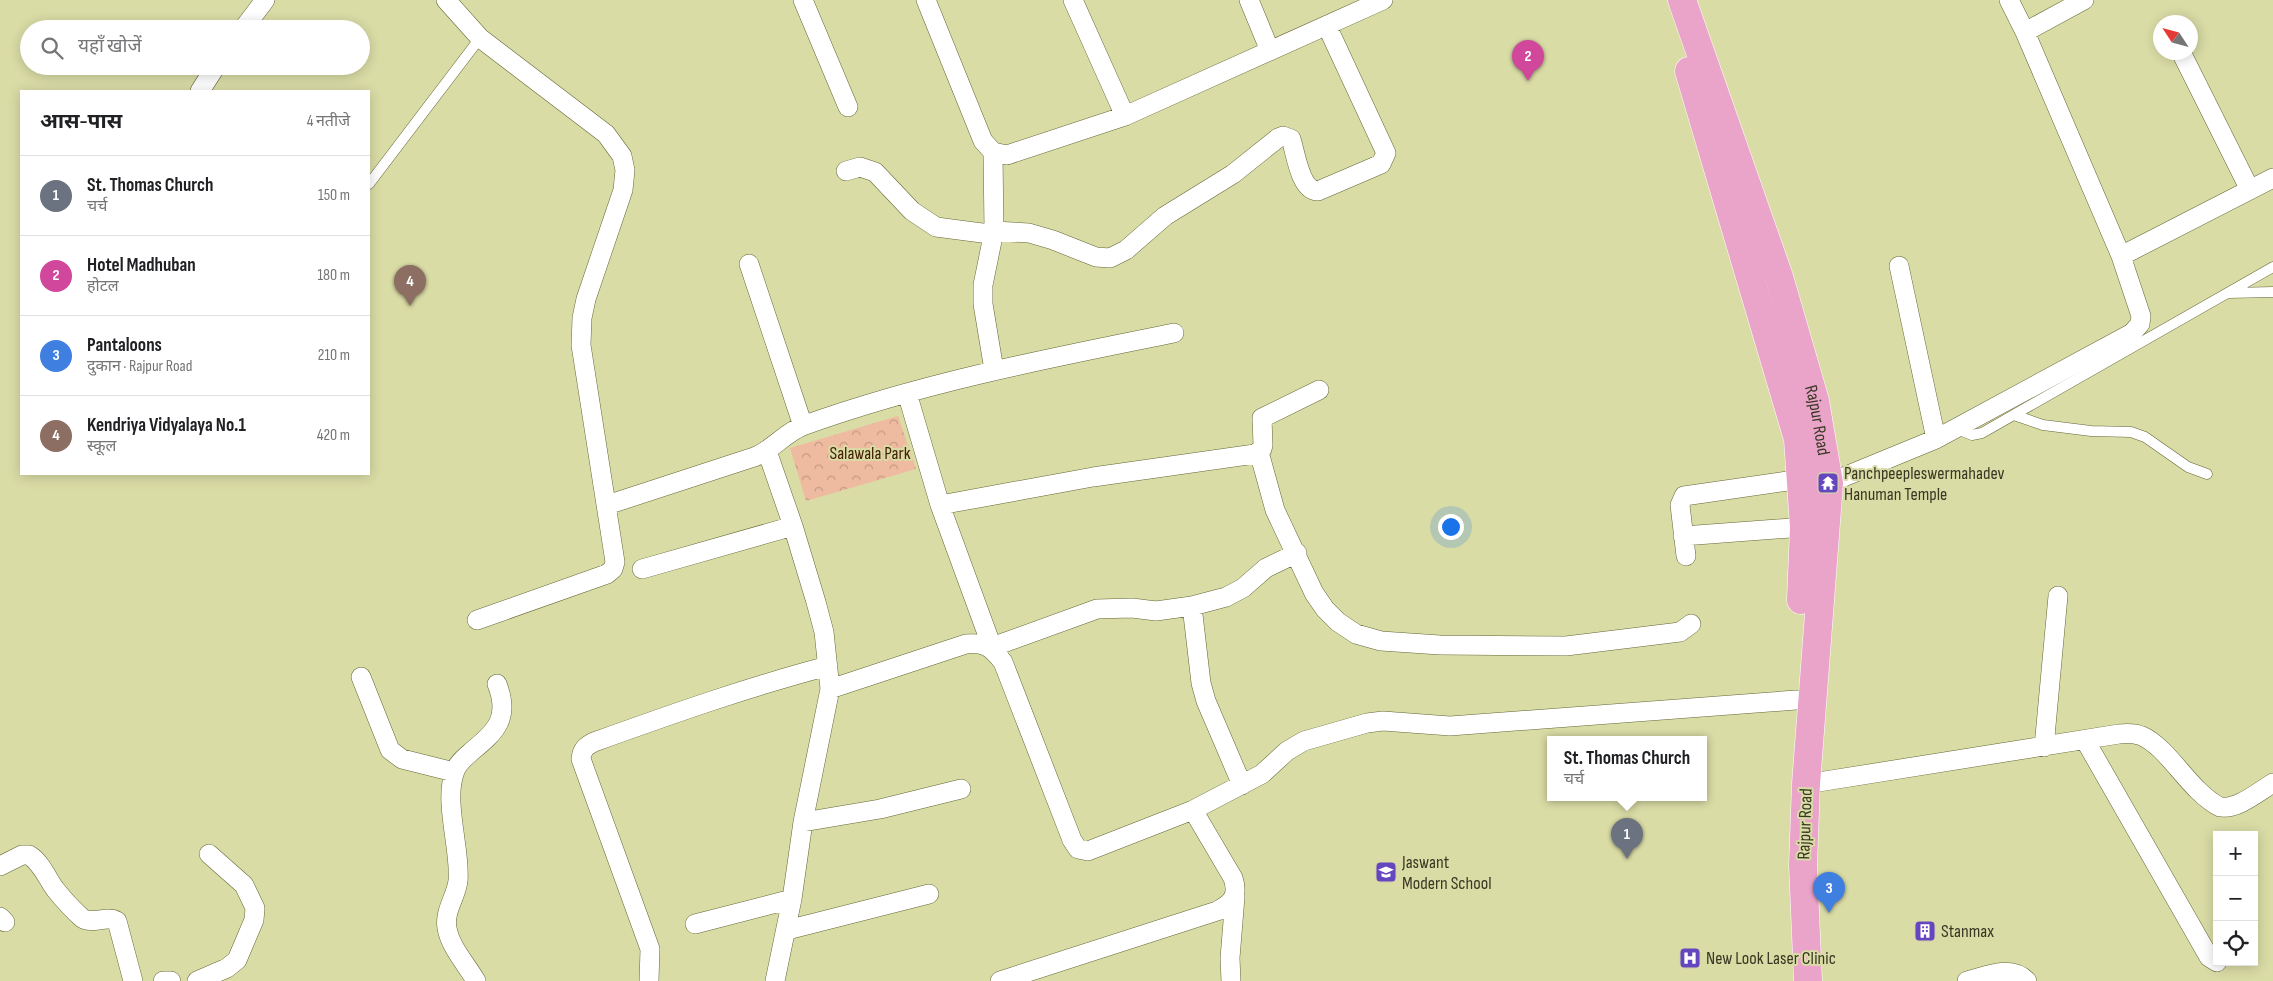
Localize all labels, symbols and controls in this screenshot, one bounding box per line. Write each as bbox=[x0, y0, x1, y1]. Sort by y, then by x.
north arrow bbox=[2153, 15, 2198, 60]
search box bbox=[20, 20, 370, 75]
icon: search bbox=[38, 34, 66, 62]
text: यहाँ खोजें bbox=[78, 35, 142, 58]
pin: 2 bbox=[1512, 40, 1544, 81]
text: आस-पास bbox=[40, 109, 122, 134]
text: 4 नतीजे bbox=[307, 112, 350, 131]
text: St. Thomas Church bbox=[87, 174, 214, 197]
text: 1 bbox=[53, 186, 59, 205]
text: 150 m bbox=[318, 186, 350, 205]
text: चर्च bbox=[87, 197, 107, 216]
text: Hotel Madhuban bbox=[87, 254, 196, 277]
pin: 4 bbox=[394, 265, 426, 306]
text: 2 bbox=[52, 266, 60, 285]
text: 180 m bbox=[317, 266, 350, 285]
text: होटल bbox=[87, 277, 119, 296]
text: Pantaloons bbox=[87, 334, 162, 357]
text: 3 bbox=[52, 346, 60, 365]
text: 210 m bbox=[318, 346, 350, 365]
text: दुकान · Rajpur Road bbox=[87, 357, 192, 376]
street label: Rajpur Road bbox=[1800, 382, 1835, 457]
text: Kendriya Vidyalaya No.1 bbox=[87, 414, 246, 437]
text: 4 bbox=[52, 426, 60, 445]
text: 420 m bbox=[317, 426, 350, 445]
text: स्कूल bbox=[87, 437, 116, 456]
park label: Salawala Park bbox=[829, 443, 911, 464]
place label: Panchpeepleswermahadev Hanuman Temple bbox=[1844, 463, 2005, 505]
temple icon: Panchpeepleswermahadev Hanuman Temple bbox=[1816, 471, 1840, 495]
your location bbox=[1438, 514, 1464, 540]
popup bbox=[1547, 736, 1707, 801]
text: St. Thomas Church bbox=[1564, 747, 1690, 770]
text: चर्च bbox=[1564, 770, 1584, 789]
street label: Rajpur Road bbox=[1793, 788, 1817, 860]
pin: 1 bbox=[1611, 818, 1643, 859]
map controls bbox=[2213, 831, 2258, 966]
button: + bbox=[2213, 831, 2258, 876]
place label: Jaswant Modern School bbox=[1401, 852, 1492, 894]
school or university icon: Jaswant Modern School bbox=[1374, 860, 1398, 884]
pin: 3 bbox=[1813, 872, 1845, 913]
button: − bbox=[2213, 876, 2258, 921]
building icon: Stanmax bbox=[1913, 919, 1937, 943]
place label: Stanmax bbox=[1941, 921, 1994, 942]
button: locate bbox=[2213, 921, 2258, 966]
hospital icon: New Look Laser Clinic bbox=[1678, 946, 1702, 970]
place label: New Look Laser Clinic bbox=[1706, 948, 1836, 969]

